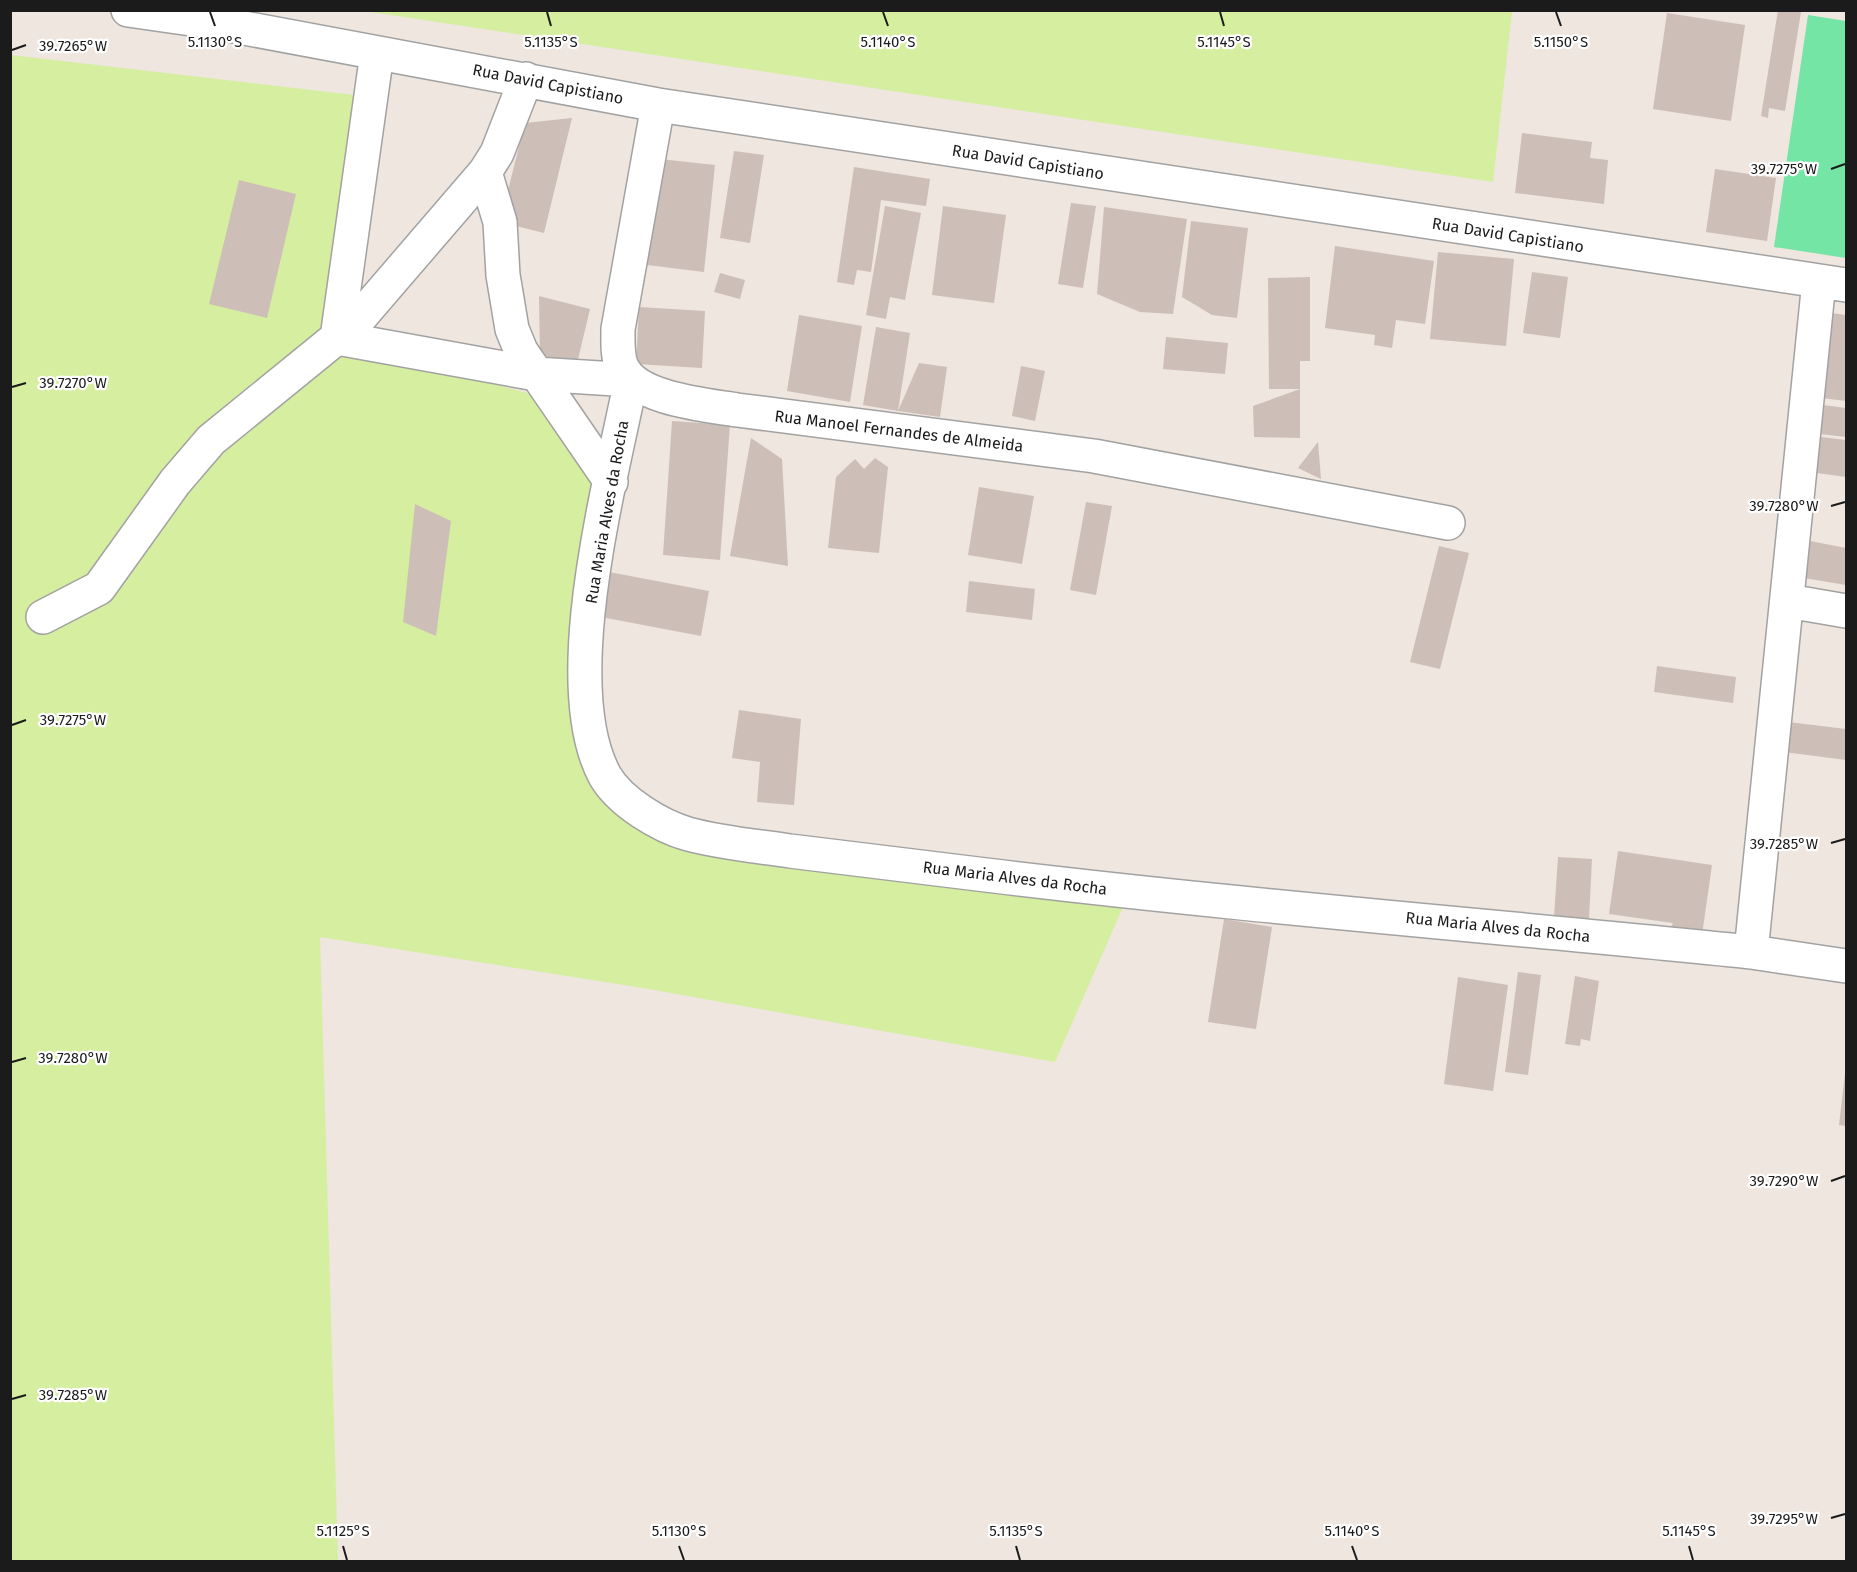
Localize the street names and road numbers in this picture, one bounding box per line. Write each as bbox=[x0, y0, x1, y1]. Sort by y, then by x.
street label: Rua David Capistiano bbox=[471, 60, 625, 108]
street label: Rua David Capistiano bbox=[951, 141, 1105, 183]
street label: Rua David Capistiano bbox=[1431, 214, 1585, 256]
street label: Rua Manoel Fernandes de Almeida bbox=[773, 406, 1025, 456]
street label: Rua Maria Alves da Rocha bbox=[582, 419, 632, 605]
street label: Rua Maria Alves da Rocha bbox=[922, 857, 1108, 899]
street label: Rua Maria Alves da Rocha bbox=[1405, 908, 1591, 946]

